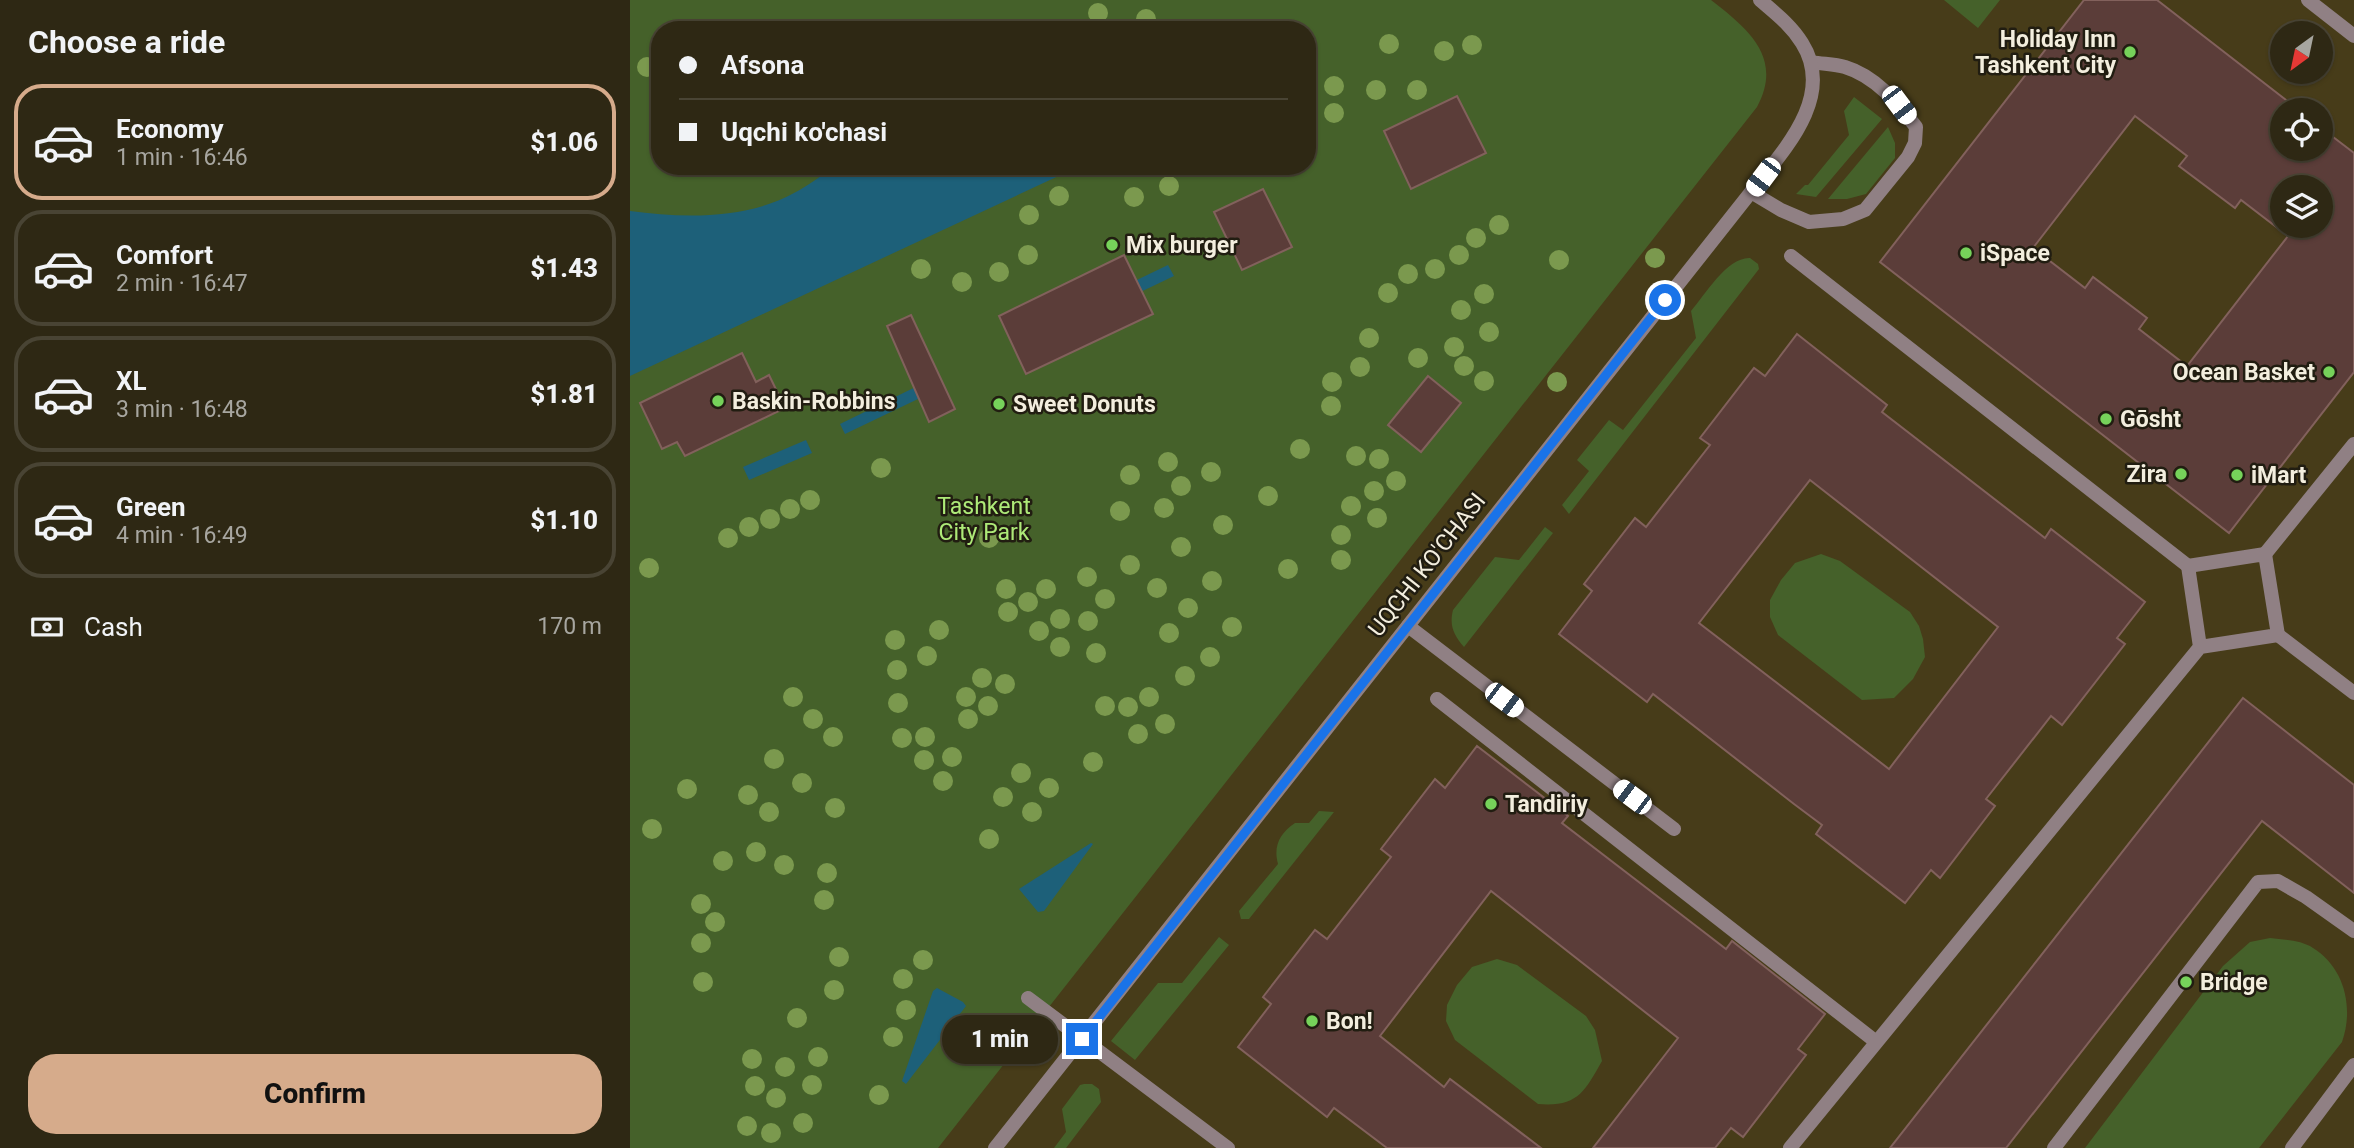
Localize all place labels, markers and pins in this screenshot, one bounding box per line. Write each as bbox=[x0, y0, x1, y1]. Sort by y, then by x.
place label: Holiday Inn Tashkent City bbox=[1975, 26, 2116, 79]
marker: Holiday Inn Tashkent City bbox=[2122, 44, 2138, 60]
place label: Mix burger bbox=[1126, 232, 1238, 259]
marker: Mix burger bbox=[1104, 237, 1120, 253]
place label: iSpace bbox=[1980, 240, 2050, 267]
marker: iSpace bbox=[1958, 245, 1974, 261]
place label: Ocean Basket bbox=[2173, 359, 2315, 386]
marker: Ocean Basket bbox=[2321, 364, 2337, 380]
place label: Baskin-Robbins bbox=[732, 388, 896, 415]
place label: Sweet Donuts bbox=[1013, 391, 1156, 418]
marker: Baskin-Robbins bbox=[710, 393, 726, 409]
marker: Sweet Donuts bbox=[991, 396, 1007, 412]
place label: Gōsht bbox=[2120, 406, 2181, 433]
marker: Gōsht bbox=[2098, 411, 2114, 427]
place label: Zira bbox=[2127, 461, 2167, 488]
place label: iMart bbox=[2251, 462, 2307, 489]
marker: Zira bbox=[2173, 466, 2189, 482]
marker: iMart bbox=[2229, 467, 2245, 483]
place label: Tandiriy bbox=[1505, 791, 1588, 818]
marker: Tandiriy bbox=[1483, 796, 1499, 812]
place label: Bridge bbox=[2200, 969, 2268, 996]
marker: Bridge bbox=[2178, 974, 2194, 990]
place label: Bon! bbox=[1326, 1008, 1373, 1035]
marker: Bon! bbox=[1304, 1013, 1320, 1029]

